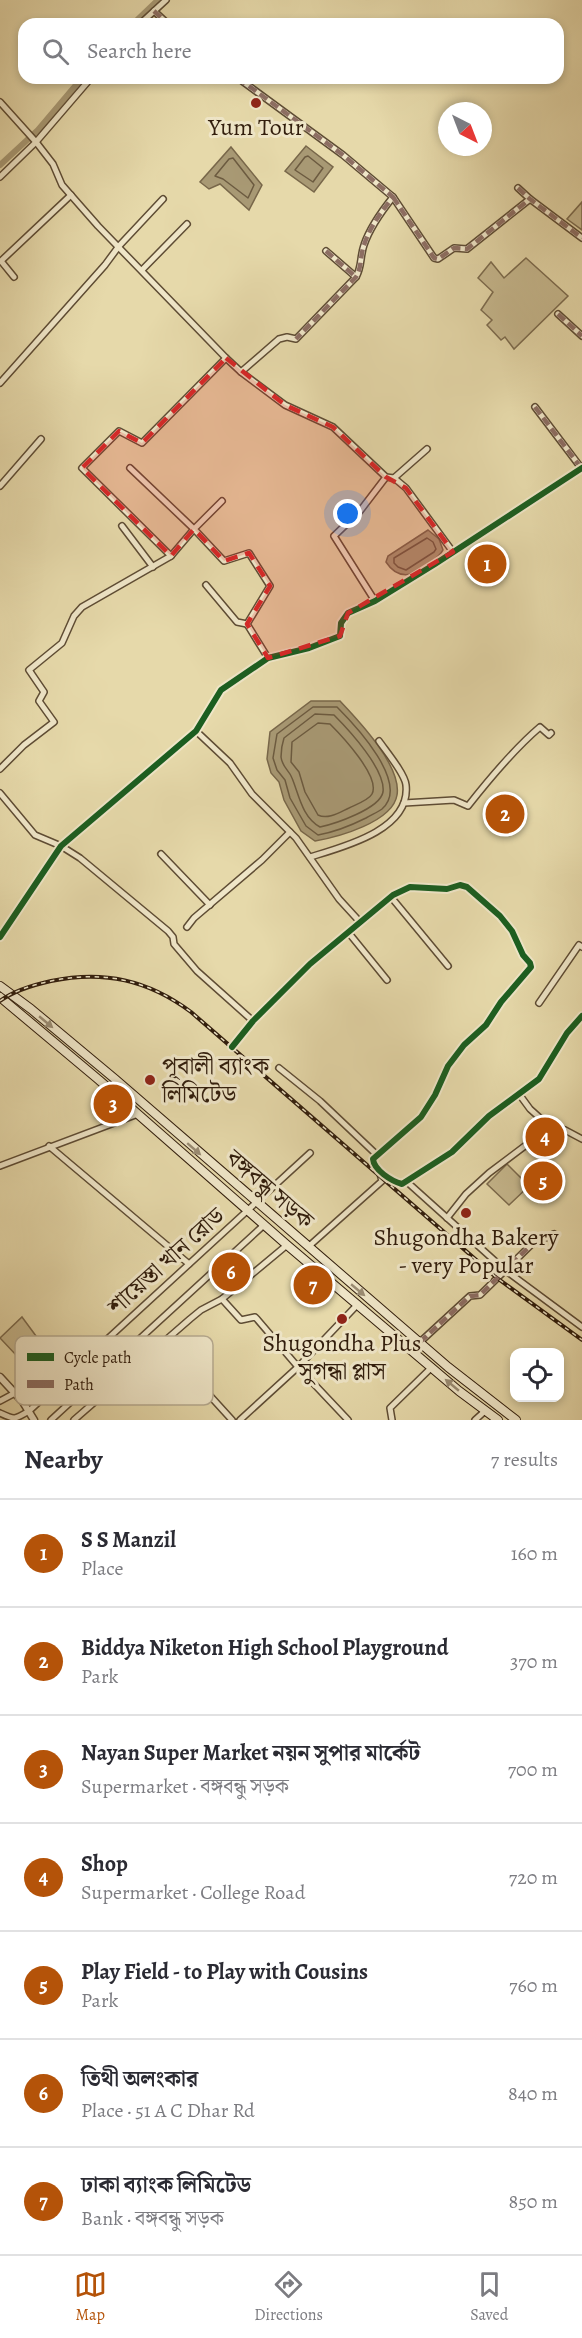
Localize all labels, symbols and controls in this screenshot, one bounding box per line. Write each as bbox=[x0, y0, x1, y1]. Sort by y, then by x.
search box bbox=[18, 18, 564, 84]
icon: search bbox=[39, 35, 72, 68]
text: Search here bbox=[87, 36, 192, 66]
marker: Yum Tour bbox=[249, 96, 263, 110]
north arrow bbox=[438, 102, 492, 156]
place label: Yum Tour bbox=[207, 111, 304, 143]
your location bbox=[333, 499, 362, 528]
pin: 1 bbox=[468, 542, 506, 586]
pin: 2 bbox=[486, 792, 524, 836]
one-way arrow bbox=[38, 1015, 54, 1028]
place label: পূবালী ব্যাংক লিমিটেড bbox=[161, 1050, 270, 1110]
marker: পূবালী ব্যাংক লিমিটেড bbox=[143, 1073, 157, 1087]
pin: 3 bbox=[94, 1082, 132, 1126]
pin: 4 bbox=[526, 1114, 564, 1160]
street label: বঙ্গবন্ধু সড়ক bbox=[219, 1141, 321, 1237]
one-way arrow bbox=[186, 1142, 201, 1155]
pin: 5 bbox=[524, 1158, 562, 1204]
street label: শায়েস্তা খান রোড bbox=[100, 1199, 232, 1322]
marker: Shugondha Bakery - very Popular bbox=[459, 1206, 473, 1220]
place label: Shugondha Bakery - very Popular bbox=[373, 1221, 559, 1281]
pin: 6 bbox=[212, 1250, 250, 1294]
pin: 7 bbox=[294, 1262, 332, 1308]
one-way arrow bbox=[350, 1283, 366, 1296]
marker: Shugondha Plus সুগন্ধা প্লাস bbox=[335, 1312, 349, 1326]
place label: Shugondha Plus সুগন্ধা প্লাস bbox=[263, 1327, 421, 1387]
legend bbox=[15, 1336, 213, 1405]
text: Cycle path bbox=[64, 1347, 132, 1369]
map controls bbox=[510, 1348, 564, 1402]
button: locate bbox=[510, 1348, 564, 1402]
text: Path bbox=[64, 1374, 94, 1396]
one-way arrow bbox=[444, 1378, 460, 1391]
text: Nearby bbox=[24, 1442, 103, 1477]
text: 7 results bbox=[491, 1446, 558, 1473]
text: S S Manzil bbox=[81, 1525, 176, 1555]
text: 1 bbox=[40, 1540, 47, 1567]
text: 160 m bbox=[511, 1540, 558, 1567]
text: Place bbox=[81, 1555, 123, 1582]
text: Biddya Niketon High School Playground bbox=[81, 1633, 449, 1663]
text: 2 bbox=[39, 1648, 48, 1675]
text: 370 m bbox=[510, 1648, 558, 1675]
text: Park bbox=[81, 1663, 119, 1690]
text: Nayan Super Market নয়ন সুপার মার্কেট bbox=[81, 1738, 420, 1768]
text: 3 bbox=[39, 1756, 48, 1783]
text: 700 m bbox=[508, 1756, 558, 1783]
text: Supermarket · বঙ্গবন্ধু সড়ক bbox=[81, 1773, 289, 1800]
text: Shop bbox=[81, 1849, 128, 1879]
text: 4 bbox=[39, 1864, 48, 1891]
text: 720 m bbox=[509, 1864, 558, 1891]
text: Supermarket · College Road bbox=[81, 1879, 305, 1906]
text: Play Field - to Play with Cousins bbox=[81, 1957, 368, 1987]
text: 5 bbox=[39, 1972, 48, 1999]
text: 760 m bbox=[509, 1972, 558, 1999]
text: Park bbox=[81, 1987, 119, 2014]
text: তিথী অলংকার bbox=[81, 2064, 198, 2094]
text: 6 bbox=[39, 2080, 48, 2107]
text: 840 m bbox=[508, 2080, 558, 2107]
text: Place · 51 A C Dhar Rd bbox=[81, 2097, 255, 2124]
text: ঢাকা ব্যাংক লিমিটেড bbox=[81, 2170, 251, 2200]
text: 7 bbox=[39, 2188, 48, 2215]
text: 850 m bbox=[508, 2188, 558, 2215]
text: Bank · বঙ্গবন্ধু সড়ক bbox=[81, 2205, 224, 2232]
tab: Map bbox=[74, 2268, 107, 2326]
tab: Directions bbox=[254, 2268, 323, 2326]
tab: Saved bbox=[470, 2268, 508, 2326]

